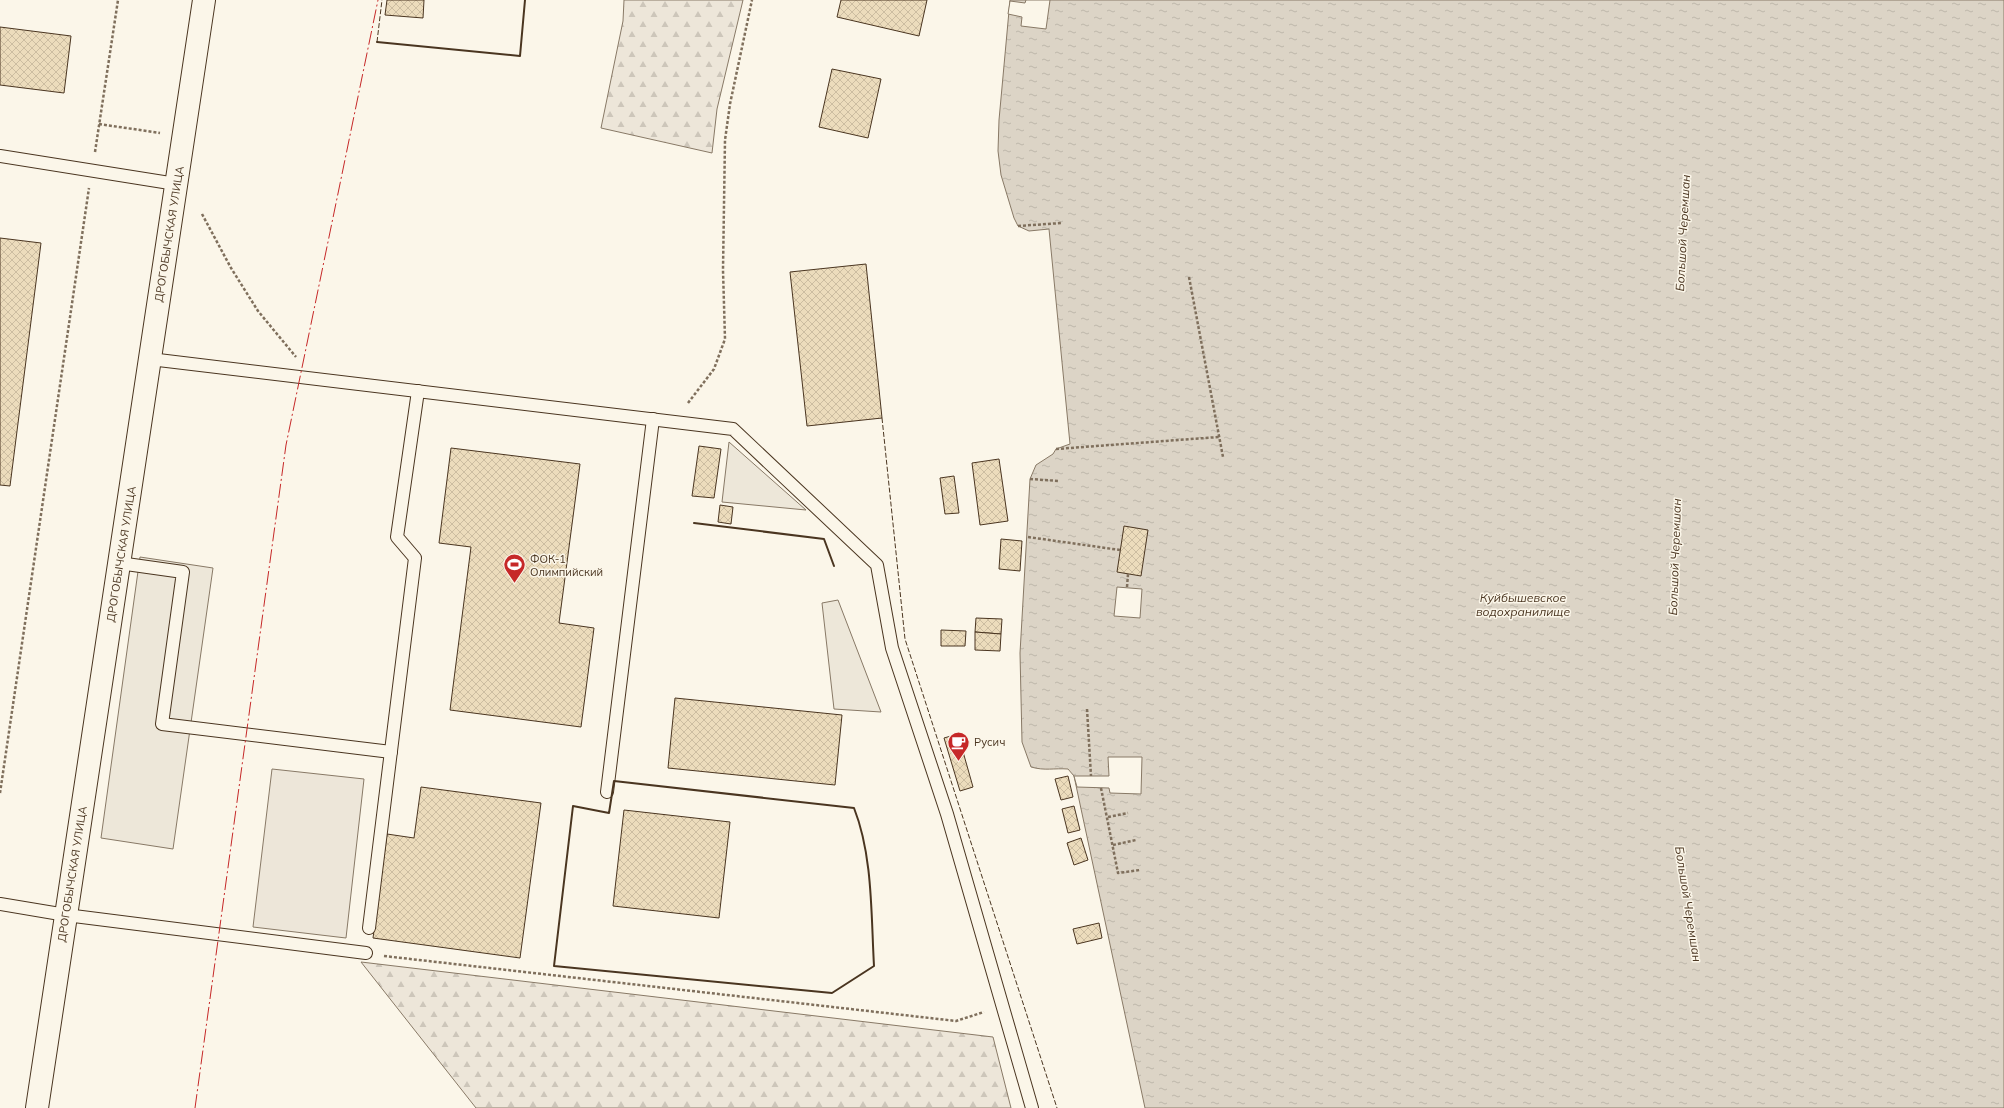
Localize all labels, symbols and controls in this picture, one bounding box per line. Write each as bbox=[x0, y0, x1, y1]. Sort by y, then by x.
street label: ДРОГОБЫЧСКАЯ УЛИЦА bbox=[151, 165, 187, 303]
water label: Большой Черемшан bbox=[1672, 174, 1693, 292]
street label: ДРОГОБЫЧСКАЯ УЛИЦА bbox=[103, 485, 139, 623]
water label: Большой Черемшан bbox=[1665, 498, 1684, 616]
sports icon: ФОК-1 Олимпийский bbox=[502, 552, 528, 585]
place label: ФОК-1 Олимпийский bbox=[530, 552, 603, 579]
water label: Куйбышевское водохранилище bbox=[1476, 590, 1570, 619]
cafe icon: Русич bbox=[946, 729, 972, 762]
place label: Русич bbox=[974, 735, 1005, 749]
street label: ДРОГОБЫЧСКАЯ УЛИЦА bbox=[54, 805, 90, 943]
water label: Большой Черемшан bbox=[1672, 845, 1705, 963]

